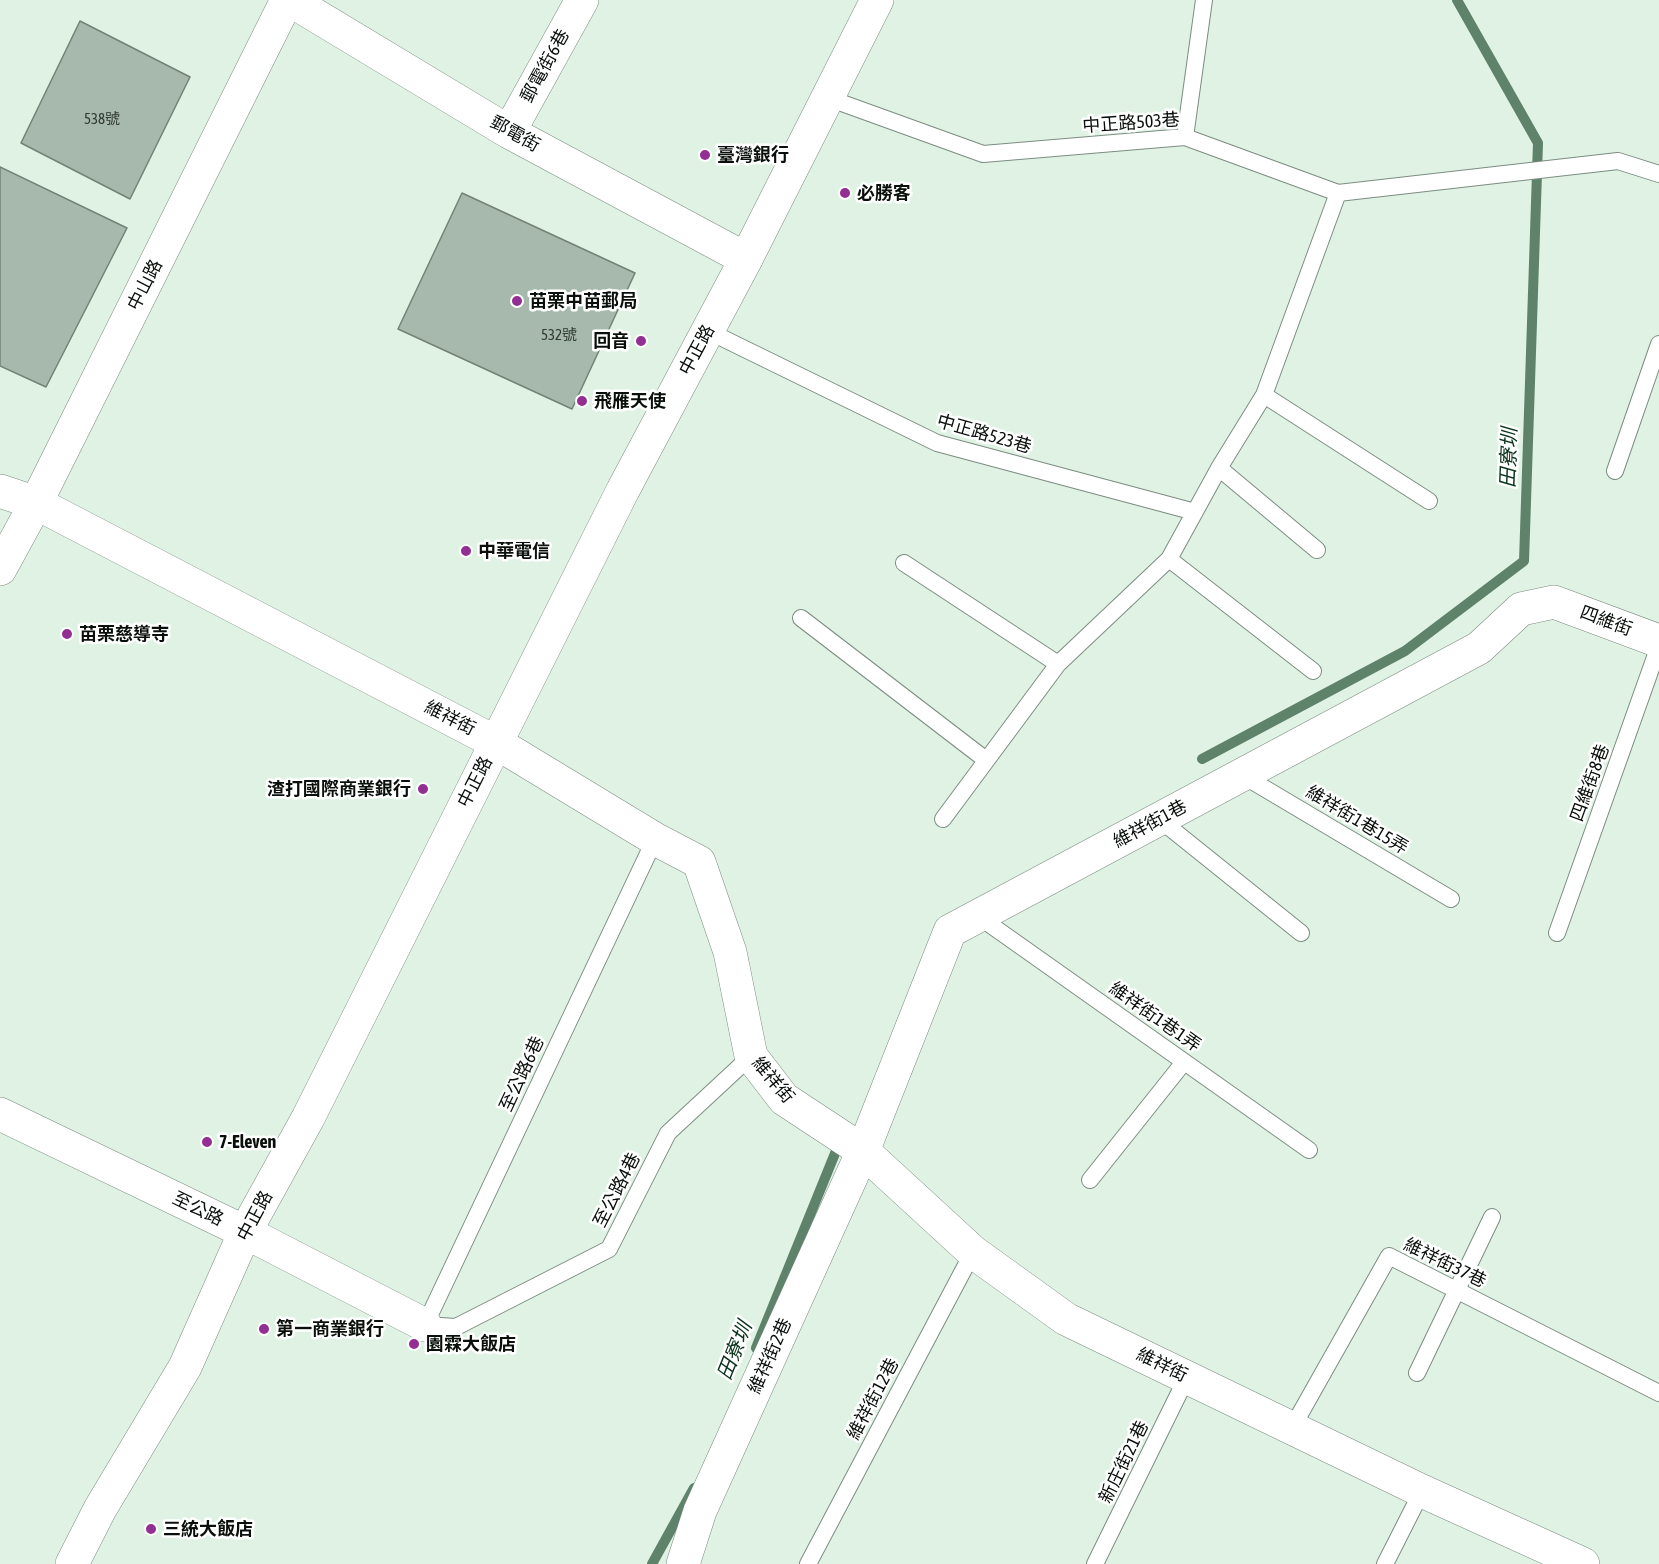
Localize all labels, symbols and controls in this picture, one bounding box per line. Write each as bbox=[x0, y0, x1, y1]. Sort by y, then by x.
street label: 郵電街6巷 bbox=[516, 26, 574, 106]
street label: 中正路503巷 bbox=[1082, 109, 1180, 137]
house number: 538號 bbox=[84, 110, 120, 128]
street label: 郵電街 bbox=[486, 111, 544, 157]
place label: 臺灣銀行 bbox=[717, 144, 789, 166]
marker: 臺灣銀行 bbox=[698, 148, 712, 162]
place label: 必勝客 bbox=[857, 182, 911, 204]
marker: 必勝客 bbox=[838, 186, 852, 200]
street label: 中山路 bbox=[123, 256, 167, 314]
place label: 苗栗中苗郵局 bbox=[529, 290, 637, 312]
marker: 苗栗中苗郵局 bbox=[510, 294, 524, 308]
street label: 中正路 bbox=[675, 321, 719, 379]
house number: 532號 bbox=[541, 326, 577, 344]
place label: 回音 bbox=[593, 330, 629, 352]
marker: 回音 bbox=[634, 334, 648, 348]
place label: 飛雁天使 bbox=[594, 390, 666, 412]
marker: 飛雁天使 bbox=[575, 394, 589, 408]
street label: 中正路523巷 bbox=[934, 410, 1034, 458]
water label: 田寮圳 bbox=[1496, 428, 1522, 488]
place label: 中華電信 bbox=[478, 540, 550, 562]
marker: 中華電信 bbox=[459, 544, 473, 558]
street label: 四維街 bbox=[1577, 602, 1635, 640]
place label: 苗栗慈導寺 bbox=[79, 623, 169, 645]
marker: 苗栗慈導寺 bbox=[60, 627, 74, 641]
street label: 維祥街 bbox=[421, 696, 479, 740]
street label: 四維街8巷 bbox=[1566, 742, 1614, 824]
street label: 中正路 bbox=[453, 753, 497, 811]
place label: 渣打國際商業銀行 bbox=[267, 778, 411, 800]
street label: 維祥街1巷15弄 bbox=[1302, 781, 1412, 859]
marker: 渣打國際商業銀行 bbox=[416, 782, 430, 796]
street label: 維祥街1巷 bbox=[1109, 796, 1191, 852]
street label: 維祥街1巷1弄 bbox=[1105, 977, 1205, 1057]
street label: 至公路6巷 bbox=[495, 1033, 549, 1115]
street label: 維祥街 bbox=[747, 1052, 799, 1108]
place label: 7-Eleven bbox=[219, 1131, 276, 1153]
marker: 7-Eleven bbox=[200, 1135, 214, 1149]
street label: 至公路4巷 bbox=[589, 1149, 645, 1231]
street label: 至公路 bbox=[169, 1187, 227, 1231]
street label: 中正路 bbox=[233, 1187, 277, 1245]
street label: 維祥街37巷 bbox=[1400, 1234, 1490, 1292]
street label: 維祥街2巷 bbox=[744, 1315, 796, 1397]
place label: 第一商業銀行 bbox=[276, 1318, 384, 1340]
water label: 田寮圳 bbox=[713, 1319, 757, 1383]
marker: 第一商業銀行 bbox=[257, 1322, 271, 1336]
place label: 園霖大飯店 bbox=[426, 1333, 516, 1355]
marker: 園霖大飯店 bbox=[407, 1337, 421, 1351]
street label: 維祥街 bbox=[1133, 1343, 1191, 1387]
street label: 維祥街12巷 bbox=[843, 1355, 903, 1443]
street label: 新庄街21巷 bbox=[1095, 1417, 1153, 1507]
place label: 三統大飯店 bbox=[163, 1518, 253, 1540]
marker: 三統大飯店 bbox=[144, 1522, 158, 1536]

